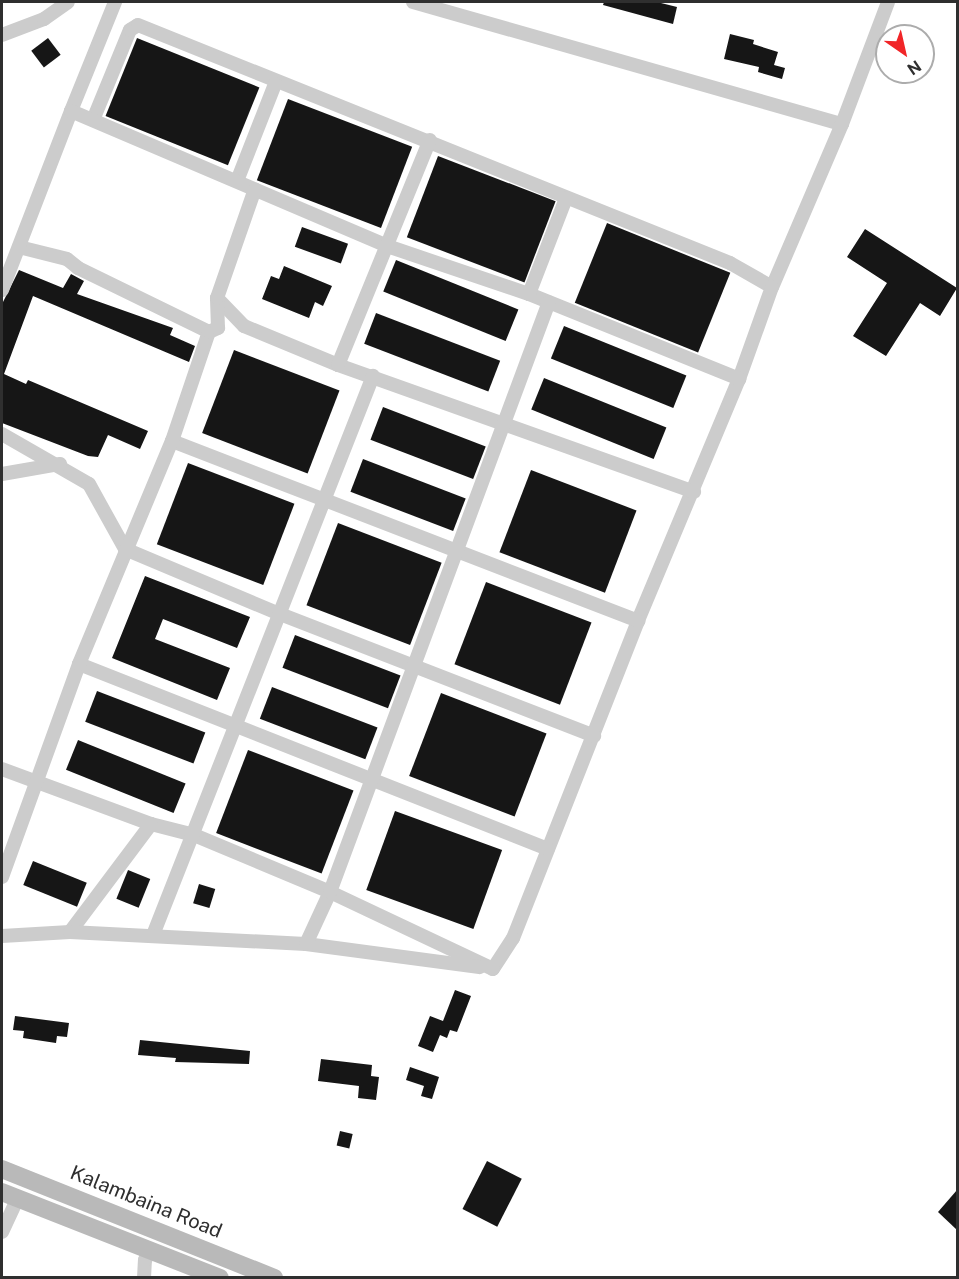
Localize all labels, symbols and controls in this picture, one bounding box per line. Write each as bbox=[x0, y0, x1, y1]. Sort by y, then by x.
north arrow bbox=[875, 24, 935, 84]
text: N bbox=[904, 56, 925, 79]
street label: Kalambaina Road bbox=[67, 1161, 225, 1243]

